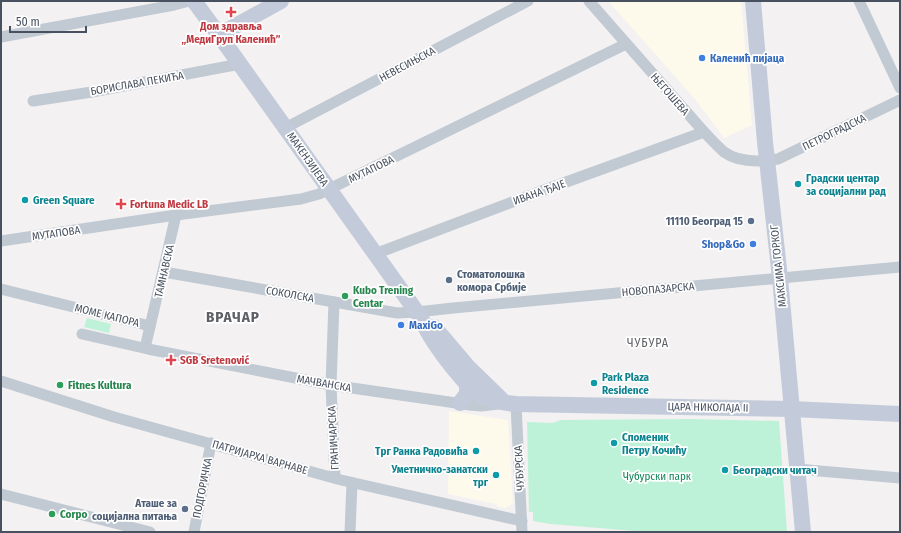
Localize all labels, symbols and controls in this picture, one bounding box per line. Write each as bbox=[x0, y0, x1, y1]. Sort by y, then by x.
marker: Дом здравља „МедиГруп Каленић” bbox=[225, 6, 237, 18]
scale bar bbox=[10, 8, 86, 34]
text: 50 m bbox=[16, 15, 40, 29]
place label: Дом здравља „МедиГруп Каленић” bbox=[181, 20, 281, 46]
street label: НЕВЕСИЊСКА bbox=[377, 44, 438, 85]
place label: Каленић пијаца bbox=[710, 52, 785, 65]
marker: Каленић пијаца bbox=[697, 53, 707, 63]
street label: БОРИСЛАВА ПЕКИЋА bbox=[89, 69, 185, 98]
street label: ЊЕГОШЕВА bbox=[648, 71, 692, 118]
street label: ПЕТРОГРАДСКА bbox=[800, 111, 868, 153]
street label: МАКЕНЗИЈЕВА bbox=[284, 130, 331, 189]
street label: МУТАПОВА bbox=[346, 153, 396, 186]
place label: Градски центар за социјални рад bbox=[806, 172, 886, 198]
street label: ИВАНА ЂАЈЕ bbox=[511, 177, 567, 208]
marker: Градски центар за социјални рад bbox=[793, 179, 803, 189]
place label: Green Square bbox=[33, 194, 95, 207]
marker: Green Square bbox=[20, 195, 30, 205]
marker: Fortuna Medic LB bbox=[115, 198, 127, 210]
place label: Fortuna Medic LB bbox=[130, 198, 208, 211]
place label: 11110 Београд 15 bbox=[666, 215, 744, 228]
marker: 11110 Београд 15 bbox=[746, 216, 756, 226]
street label: МУТАПОВА bbox=[31, 224, 81, 243]
street label: МАКСИМА ГОРКОГ bbox=[768, 224, 789, 308]
place label: Shop&Go bbox=[702, 238, 745, 251]
marker: Shop&Go bbox=[748, 239, 758, 249]
street label: ТАМНАВСКА bbox=[152, 243, 177, 299]
place label: Стоматолошка комора Србије bbox=[457, 268, 527, 294]
marker: Стоматолошка комора Србије bbox=[444, 275, 454, 285]
street label: НОВОПАЗАРСКА bbox=[621, 280, 695, 299]
street label: СОКОЛСКА bbox=[265, 284, 315, 305]
place label: Kubo Trening Centar bbox=[353, 284, 414, 310]
marker: Kubo Trening Centar bbox=[340, 291, 350, 301]
street label: МОМЕ КАПОРА bbox=[73, 301, 141, 330]
district label: ВРАЧАР bbox=[206, 308, 260, 326]
place label: MaxiGo bbox=[409, 319, 443, 332]
marker: MaxiGo bbox=[396, 320, 406, 330]
district label: ЧУБУРА bbox=[627, 336, 669, 350]
marker: SGB Sretenović bbox=[165, 354, 177, 366]
place label: SGB Sretenović bbox=[180, 354, 249, 367]
place label: Park Plaza Residence bbox=[602, 371, 650, 397]
street label: МАЧВАНСКА bbox=[296, 372, 352, 395]
marker: Park Plaza Residence bbox=[589, 378, 599, 388]
place label: Fitnes Kultura bbox=[68, 379, 132, 392]
marker: Fitnes Kultura bbox=[55, 380, 65, 390]
street label: ЦАРА НИКОЛАЈА II bbox=[667, 400, 749, 415]
street label: ГРАНИЧАРСКА bbox=[325, 405, 342, 470]
place label: Споменик Петру Кочићу bbox=[622, 431, 687, 457]
street label: ПАТРИЈАРХА ВАРНАВЕ bbox=[211, 438, 309, 477]
marker: Споменик Петру Кочићу bbox=[609, 438, 619, 448]
place label: Трг Ранка Радовића bbox=[375, 445, 469, 458]
street label: ЧУБУРСКА bbox=[512, 445, 527, 491]
marker: Трг Ранка Радовића bbox=[471, 446, 481, 456]
street label: ПОДГОРИЧКА bbox=[190, 457, 215, 519]
place label: Уметничко-занатски трг bbox=[391, 463, 489, 489]
place label: Београдски читач bbox=[733, 464, 817, 477]
marker: Београдски читач bbox=[720, 465, 730, 475]
marker: Уметничко-занатски трг bbox=[491, 470, 501, 480]
park label: Чубурски парк bbox=[623, 470, 692, 483]
place label: Аташе за социјална питања bbox=[92, 497, 178, 523]
marker: Аташе за социјална питања bbox=[180, 504, 190, 514]
place label: Corpo bbox=[60, 508, 87, 521]
marker: Corpo bbox=[47, 509, 57, 519]

